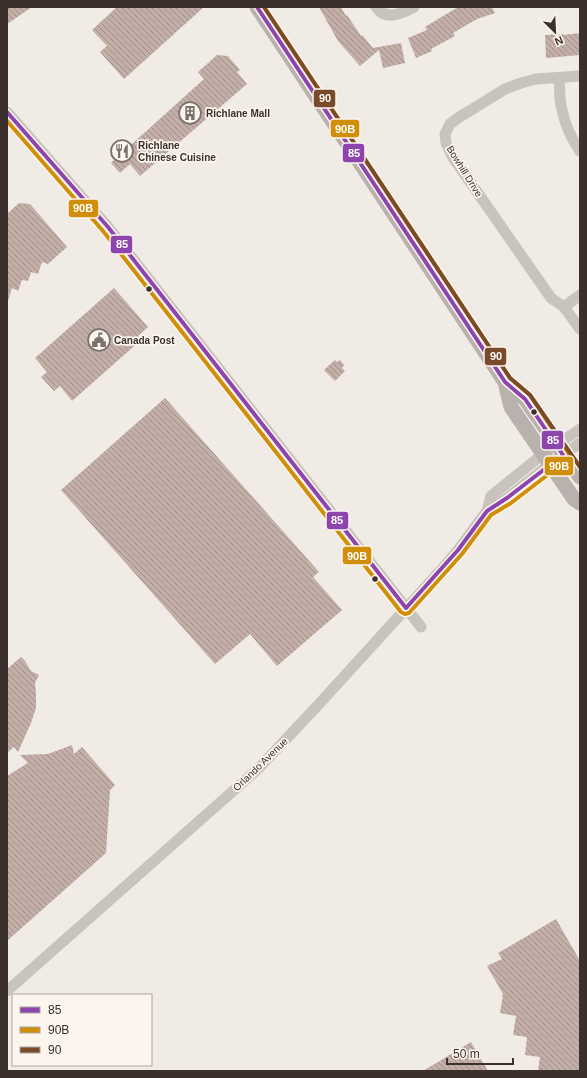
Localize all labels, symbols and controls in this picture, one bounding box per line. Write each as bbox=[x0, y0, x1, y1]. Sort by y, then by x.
north arrow bbox=[535, 12, 575, 52]
text: N bbox=[553, 34, 565, 48]
line badge: 90 bbox=[313, 89, 336, 108]
text: 90 bbox=[319, 92, 331, 104]
building icon: Richlane Mall bbox=[177, 100, 203, 126]
place label: Richlane Mall bbox=[206, 108, 270, 119]
line badge: 90B bbox=[330, 119, 360, 138]
text: 90B bbox=[335, 123, 355, 135]
restaurant icon: Richlane Chinese Cuisine bbox=[109, 138, 135, 164]
place label: Richlane Chinese Cuisine bbox=[138, 140, 216, 163]
line badge: 85 bbox=[342, 143, 365, 163]
street label: Bowhill Drive bbox=[445, 144, 485, 199]
text: 85 bbox=[348, 147, 360, 159]
line badge: 90B bbox=[68, 199, 99, 218]
text: 90B bbox=[73, 202, 93, 214]
line badge: 85 bbox=[110, 235, 133, 254]
text: 85 bbox=[116, 238, 128, 250]
unlabelled marker bbox=[144, 284, 154, 294]
public building icon: Canada Post bbox=[86, 327, 112, 353]
place label: Canada Post bbox=[114, 335, 175, 346]
line badge: 90 bbox=[484, 347, 507, 366]
text: 90 bbox=[490, 350, 502, 362]
unlabelled marker bbox=[529, 407, 539, 417]
line badge: 85 bbox=[541, 430, 564, 450]
text: 85 bbox=[547, 434, 559, 446]
line badge: 90B bbox=[544, 456, 574, 476]
text: 90B bbox=[549, 460, 569, 472]
line badge: 85 bbox=[326, 511, 349, 530]
text: 85 bbox=[331, 514, 343, 526]
line badge: 90B bbox=[342, 546, 372, 565]
text: 90B bbox=[347, 550, 367, 562]
unlabelled marker bbox=[370, 574, 380, 584]
street label: Orlando Avenue bbox=[231, 735, 290, 793]
legend bbox=[12, 994, 152, 1066]
text: 85 bbox=[48, 1003, 62, 1017]
text: 90B bbox=[48, 1023, 69, 1037]
scale bar bbox=[447, 1040, 513, 1066]
text: 90 bbox=[48, 1043, 62, 1057]
text: 50 m bbox=[453, 1047, 480, 1061]

